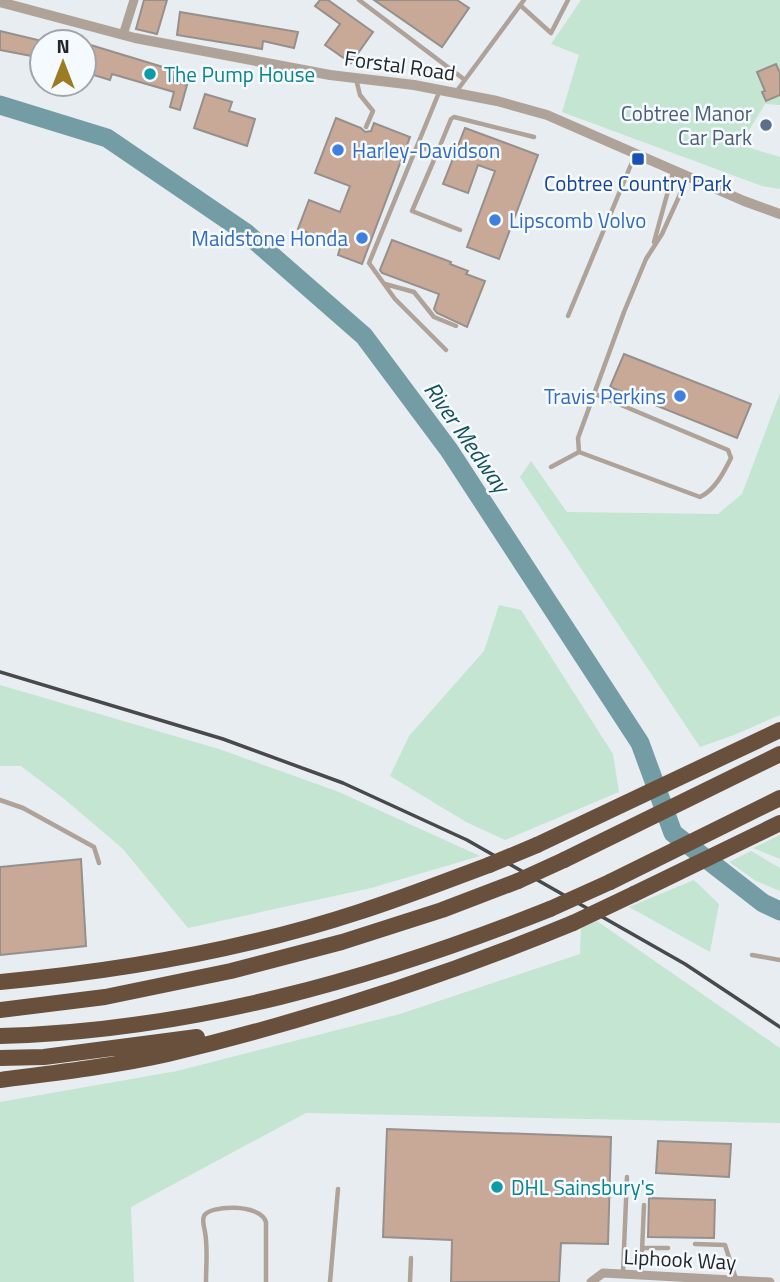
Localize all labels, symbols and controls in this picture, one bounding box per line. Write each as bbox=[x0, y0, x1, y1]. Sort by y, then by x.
north arrow bbox=[28, 28, 98, 98]
text: N bbox=[56, 31, 70, 60]
street label: Forstal Road bbox=[343, 41, 457, 89]
place label: The Pump House bbox=[164, 58, 315, 90]
marker: The Pump House bbox=[142, 66, 158, 82]
place label: Cobtree Manor Car Park bbox=[621, 97, 752, 153]
marker: Cobtree Manor Car Park bbox=[758, 117, 774, 133]
place label: Harley-Davidson bbox=[352, 134, 500, 166]
marker: Harley-Davidson bbox=[330, 142, 346, 158]
marker: Cobtree Country Park bbox=[630, 151, 646, 167]
place label: Cobtree Country Park bbox=[544, 167, 732, 199]
place label: Lipscomb Volvo bbox=[509, 204, 646, 236]
marker: Lipscomb Volvo bbox=[487, 212, 503, 228]
place label: Maidstone Honda bbox=[191, 222, 348, 254]
marker: Maidstone Honda bbox=[354, 230, 370, 246]
water label: River Medway bbox=[416, 374, 520, 502]
place label: Travis Perkins bbox=[544, 380, 666, 412]
marker: Travis Perkins bbox=[672, 388, 688, 404]
place label: DHL Sainsbury's bbox=[511, 1171, 655, 1203]
marker: DHL Sainsbury's bbox=[489, 1179, 505, 1195]
street label: Liphook Way bbox=[623, 1240, 737, 1278]

